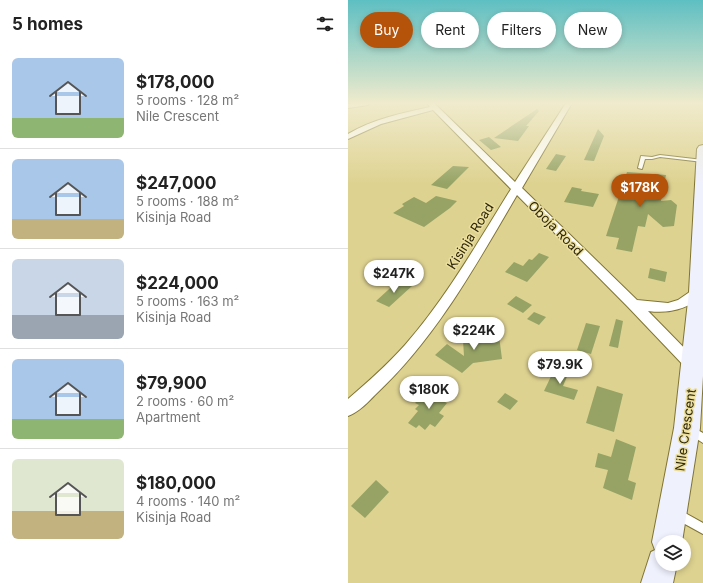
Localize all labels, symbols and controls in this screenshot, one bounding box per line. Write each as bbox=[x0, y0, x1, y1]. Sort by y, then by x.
chip: Buy bbox=[360, 12, 413, 48]
chip: Rent bbox=[421, 12, 479, 48]
chip: Filters bbox=[487, 12, 556, 48]
chip: New bbox=[564, 12, 622, 48]
icon: filters bbox=[314, 13, 336, 35]
text: 5 homes bbox=[12, 14, 83, 34]
text: $178,000 bbox=[136, 72, 214, 92]
icon: home bbox=[44, 74, 92, 122]
text: 5 rooms · 128 m² bbox=[136, 92, 239, 108]
text: Nile Crescent bbox=[136, 108, 219, 124]
text: $247,000 bbox=[136, 173, 216, 193]
pin: $178K bbox=[612, 174, 668, 208]
icon: home bbox=[44, 175, 92, 223]
text: $178K bbox=[620, 179, 660, 195]
text: 5 rooms · 188 m² bbox=[136, 193, 239, 209]
street label: Oboja Road bbox=[525, 197, 587, 259]
street label: Kisinja Road bbox=[443, 200, 497, 272]
text: Kisinja Road bbox=[136, 209, 211, 225]
pin: $247K bbox=[366, 260, 422, 294]
text: $247K bbox=[373, 265, 415, 281]
text: $224,000 bbox=[136, 273, 219, 293]
icon: home bbox=[44, 275, 92, 323]
text: 5 rooms · 163 m² bbox=[136, 293, 239, 309]
text: Kisinja Road bbox=[136, 309, 211, 325]
pin: $224K bbox=[446, 317, 502, 351]
text: $224K bbox=[453, 322, 495, 338]
pin: $79.9K bbox=[527, 351, 593, 385]
text: $79.9K bbox=[537, 356, 583, 372]
text: $79,900 bbox=[136, 373, 207, 393]
icon: home bbox=[44, 375, 92, 423]
pin: $180K bbox=[401, 376, 457, 410]
text: $180K bbox=[409, 381, 449, 397]
street label: Nile Crescent bbox=[671, 388, 699, 472]
text: 2 rooms · 60 m² bbox=[136, 393, 234, 409]
text: Apartment bbox=[136, 409, 201, 425]
text: $180,000 bbox=[136, 473, 216, 493]
icon: home bbox=[44, 475, 92, 523]
text: 4 rooms · 140 m² bbox=[136, 493, 240, 509]
text: Kisinja Road bbox=[136, 509, 211, 525]
map controls bbox=[655, 535, 691, 571]
button: layers bbox=[655, 535, 691, 571]

